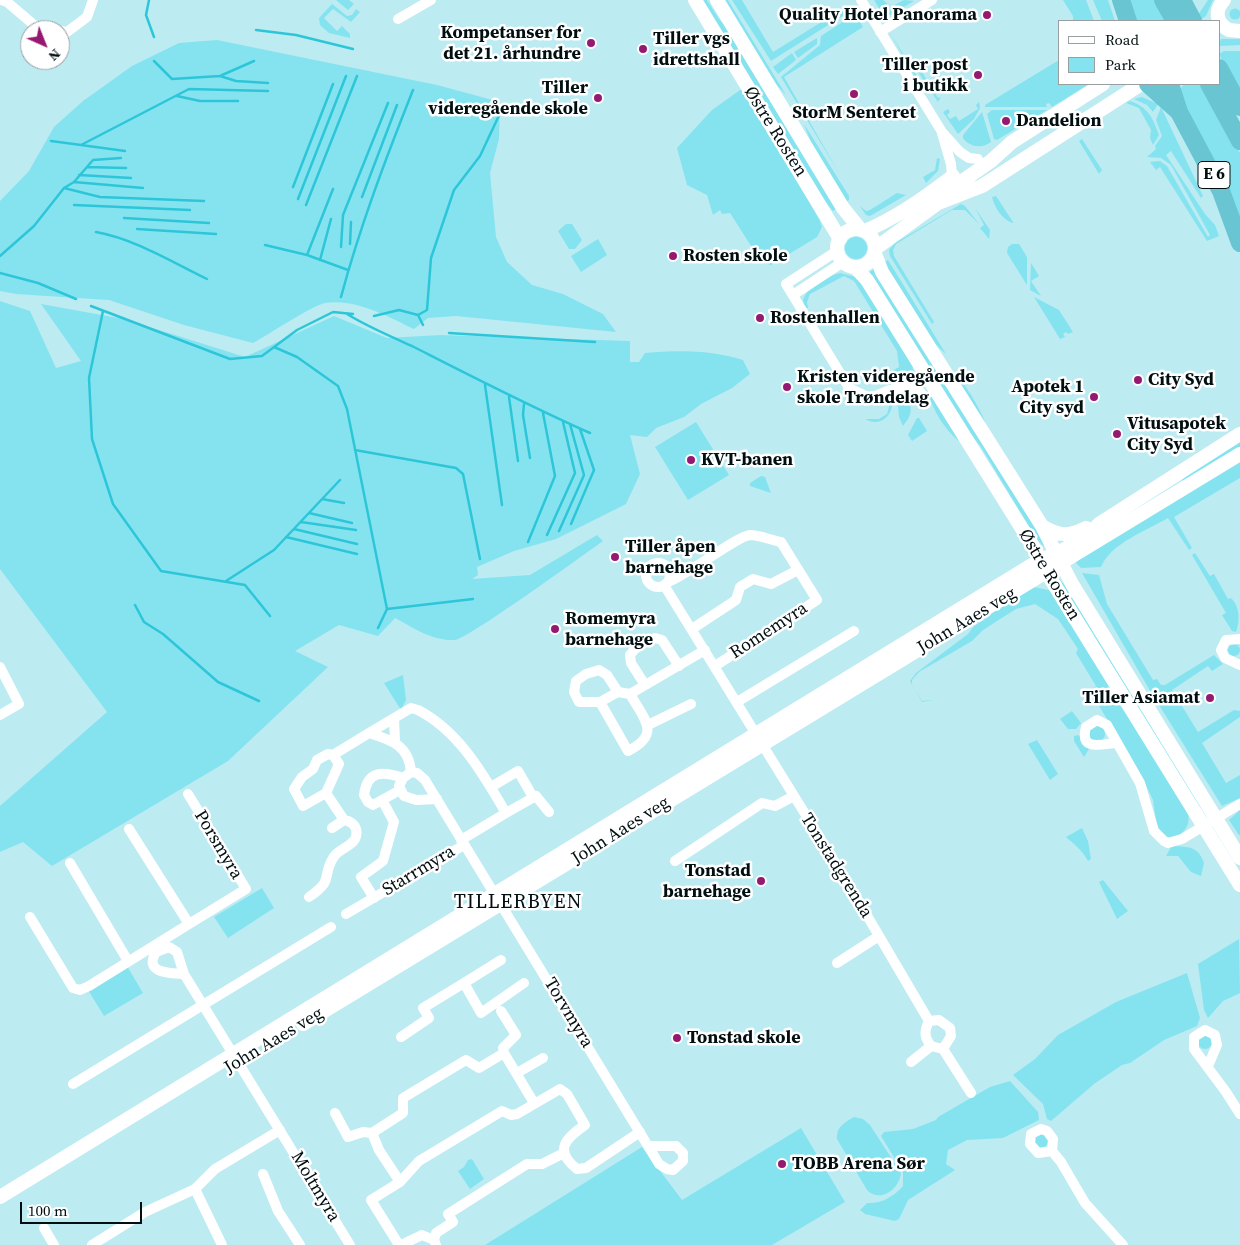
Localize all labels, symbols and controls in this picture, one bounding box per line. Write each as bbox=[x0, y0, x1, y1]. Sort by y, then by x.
place label: Quality Hotel Panorama bbox=[779, 4, 977, 26]
marker: Quality Hotel Panorama bbox=[981, 9, 993, 21]
north arrow bbox=[20, 20, 70, 70]
legend bbox=[1058, 20, 1220, 85]
place label: Kompetanser for det 21. århundre bbox=[441, 22, 581, 64]
place label: Tiller vgs idrettshall bbox=[653, 28, 740, 70]
text: Road bbox=[1105, 29, 1139, 50]
marker: Kompetanser for det 21. århundre bbox=[585, 37, 597, 49]
marker: Tiller vgs idrettshall bbox=[637, 43, 649, 55]
text: N bbox=[44, 44, 65, 66]
place label: Tiller post i butikk bbox=[882, 54, 968, 96]
text: Park bbox=[1105, 54, 1136, 75]
marker: Tiller post i butikk bbox=[972, 69, 984, 81]
place label: Tiller videregående skole bbox=[428, 77, 588, 120]
street label: Østre Rosten bbox=[739, 83, 811, 181]
marker: StorM Senteret bbox=[848, 88, 860, 100]
marker: Tiller videregående skole bbox=[592, 92, 604, 104]
place label: StorM Senteret bbox=[792, 102, 916, 124]
place label: Dandelion bbox=[1016, 110, 1102, 132]
marker: Dandelion bbox=[1000, 115, 1012, 127]
road number: E 6 bbox=[1198, 162, 1230, 188]
place label: Rosten skole bbox=[683, 245, 788, 267]
marker: Rosten skole bbox=[667, 250, 679, 262]
place label: Rostenhallen bbox=[770, 307, 880, 329]
marker: Rostenhallen bbox=[754, 312, 766, 324]
place label: Kristen videregående skole Trøndelag bbox=[797, 366, 975, 408]
place label: City Syd bbox=[1148, 369, 1214, 391]
marker: City Syd bbox=[1132, 374, 1144, 386]
place label: Apotek 1 City syd bbox=[1011, 376, 1084, 418]
marker: Kristen videregående skole Trøndelag bbox=[781, 381, 793, 393]
marker: Apotek 1 City syd bbox=[1088, 391, 1100, 403]
place label: Vitusapotek City Syd bbox=[1127, 413, 1226, 456]
marker: Vitusapotek City Syd bbox=[1111, 428, 1123, 440]
place label: KVT-banen bbox=[701, 449, 793, 471]
marker: KVT-banen bbox=[685, 454, 697, 466]
street label: Østre Rosten bbox=[1013, 526, 1085, 624]
place label: Tiller åpen barnehage bbox=[625, 536, 716, 578]
marker: Tiller åpen barnehage bbox=[609, 551, 621, 563]
street label: John Aaes veg bbox=[914, 583, 1020, 659]
street label: Romemyra bbox=[726, 598, 812, 664]
place label: Romemyra barnehage bbox=[565, 608, 656, 650]
marker: Romemyra barnehage bbox=[549, 623, 561, 635]
place label: Tiller Asiamat bbox=[1082, 687, 1200, 709]
marker: Tiller Asiamat bbox=[1204, 692, 1216, 704]
street label: John Aaes veg bbox=[568, 792, 674, 870]
street label: Porsmyra bbox=[189, 807, 247, 883]
street label: Tonstadgrenda bbox=[795, 810, 877, 922]
street label: Starrmyra bbox=[379, 841, 459, 901]
place label: Tonstad barnehage bbox=[663, 860, 751, 902]
marker: Tonstad barnehage bbox=[755, 875, 767, 887]
district label: TILLERBYEN bbox=[452, 891, 584, 915]
street label: Torvmyra bbox=[539, 974, 597, 1052]
street label: John Aaes veg bbox=[221, 1003, 327, 1079]
place label: Tonstad skole bbox=[687, 1027, 801, 1049]
marker: Tonstad skole bbox=[671, 1032, 683, 1044]
street label: Moltmyra bbox=[286, 1148, 344, 1226]
place label: TOBB Arena Sør bbox=[792, 1153, 925, 1175]
marker: TOBB Arena Sør bbox=[776, 1158, 788, 1170]
scale bar bbox=[22, 1192, 145, 1224]
text: 100 m bbox=[28, 1200, 68, 1221]

